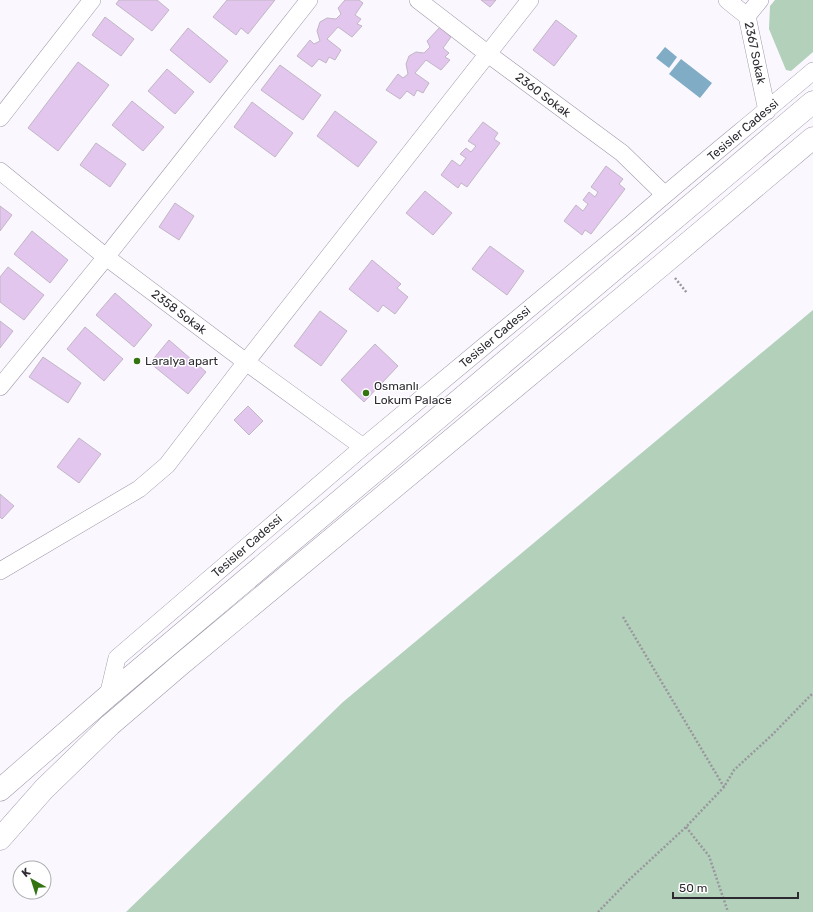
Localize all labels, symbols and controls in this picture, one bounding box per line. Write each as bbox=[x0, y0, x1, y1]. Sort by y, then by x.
street label: 2367 Sokak bbox=[742, 21, 769, 86]
street label: 2360 Sokak bbox=[513, 70, 574, 121]
street label: Tesisler Cadessi bbox=[705, 96, 781, 164]
street label: 2358 Sokak bbox=[149, 287, 210, 338]
street label: Tesisler Cadessi bbox=[457, 303, 533, 371]
place label: Laralya apart bbox=[145, 354, 218, 368]
marker: Laralya apart bbox=[132, 356, 142, 366]
place label: Osmanlı Lokum Palace bbox=[374, 379, 452, 407]
marker: Osmanlı Lokum Palace bbox=[361, 388, 371, 398]
street label: Tesisler Cadessi bbox=[209, 512, 285, 580]
north arrow bbox=[12, 860, 52, 900]
text: K bbox=[19, 865, 33, 880]
scale bar bbox=[673, 874, 798, 900]
text: 50 m bbox=[679, 881, 707, 895]

